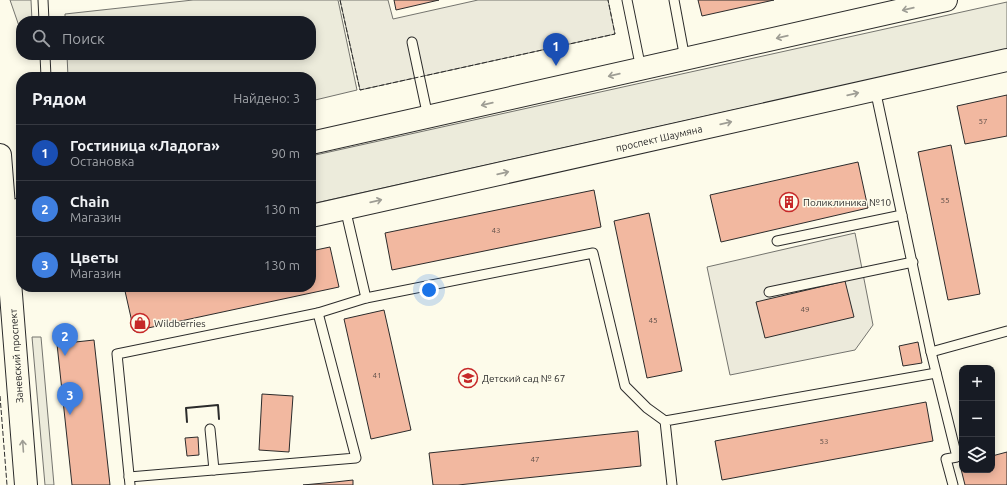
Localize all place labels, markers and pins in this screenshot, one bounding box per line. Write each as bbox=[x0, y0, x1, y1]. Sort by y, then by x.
pin: 1 bbox=[543, 33, 569, 66]
building icon: Поликлиника №10 bbox=[778, 191, 800, 213]
place label: Поликлиника №10 bbox=[803, 197, 892, 208]
shop icon: Wildberries bbox=[129, 312, 151, 334]
place label: Wildberries bbox=[154, 318, 206, 329]
pin: 2 bbox=[52, 323, 78, 356]
school or university icon: Детский сад № 67 bbox=[457, 367, 479, 389]
place label: Детский сад № 67 bbox=[482, 373, 565, 384]
pin: 3 bbox=[57, 382, 83, 415]

